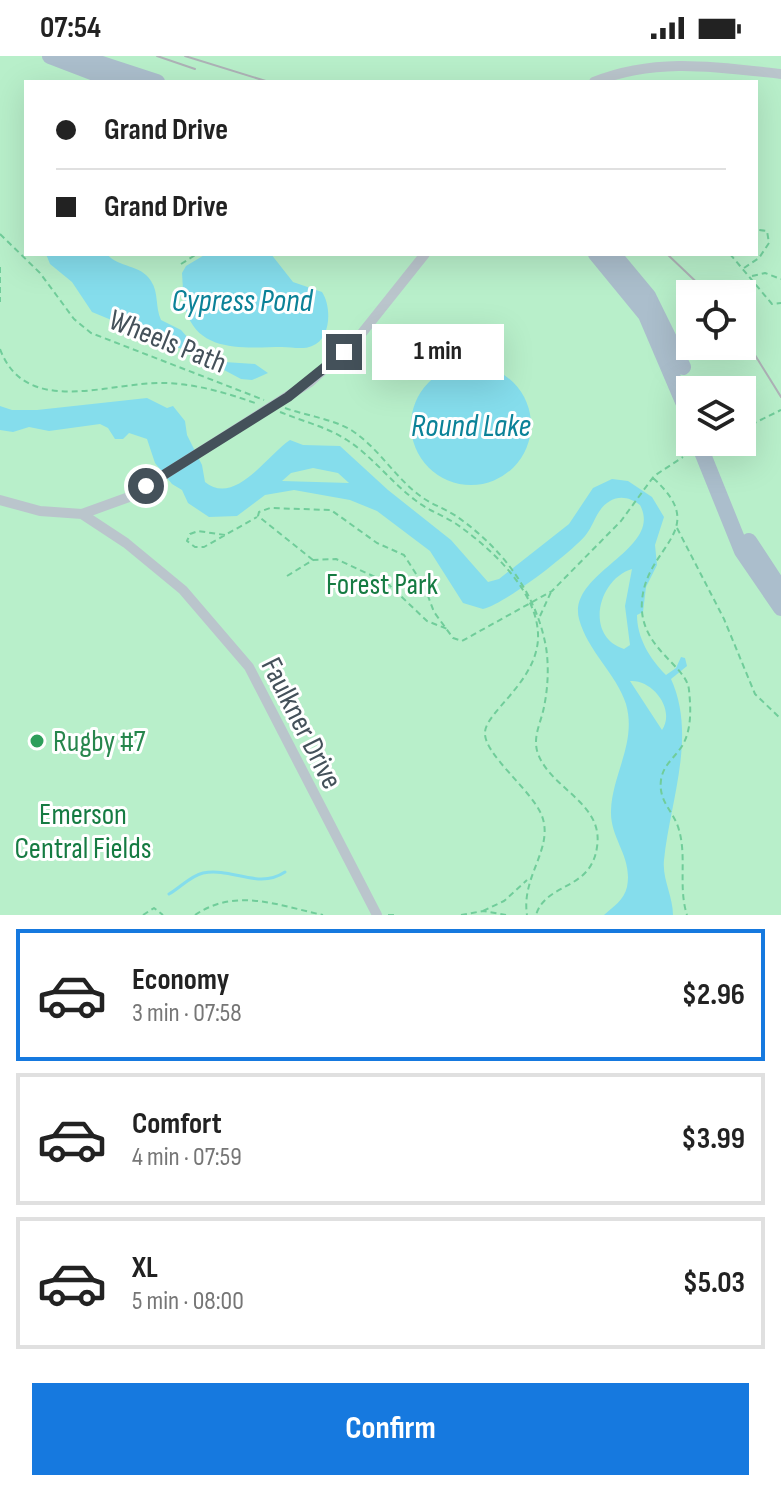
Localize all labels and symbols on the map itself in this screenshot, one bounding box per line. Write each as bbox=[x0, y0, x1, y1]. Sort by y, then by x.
water label: Cypress Pond bbox=[171, 282, 314, 321]
street label: Wheels Path bbox=[104, 302, 232, 382]
callout: 1 min bbox=[372, 324, 504, 380]
route end bbox=[326, 334, 362, 370]
water label: Round Lake bbox=[411, 407, 531, 446]
route start bbox=[128, 468, 164, 504]
park label: Forest Park bbox=[326, 567, 439, 603]
street label: Faulkner Drive bbox=[253, 652, 350, 795]
place label: Rugby #7 bbox=[53, 724, 146, 760]
marker: Rugby #7 bbox=[28, 732, 46, 750]
park label: Emerson Central Fields bbox=[15, 797, 151, 867]

